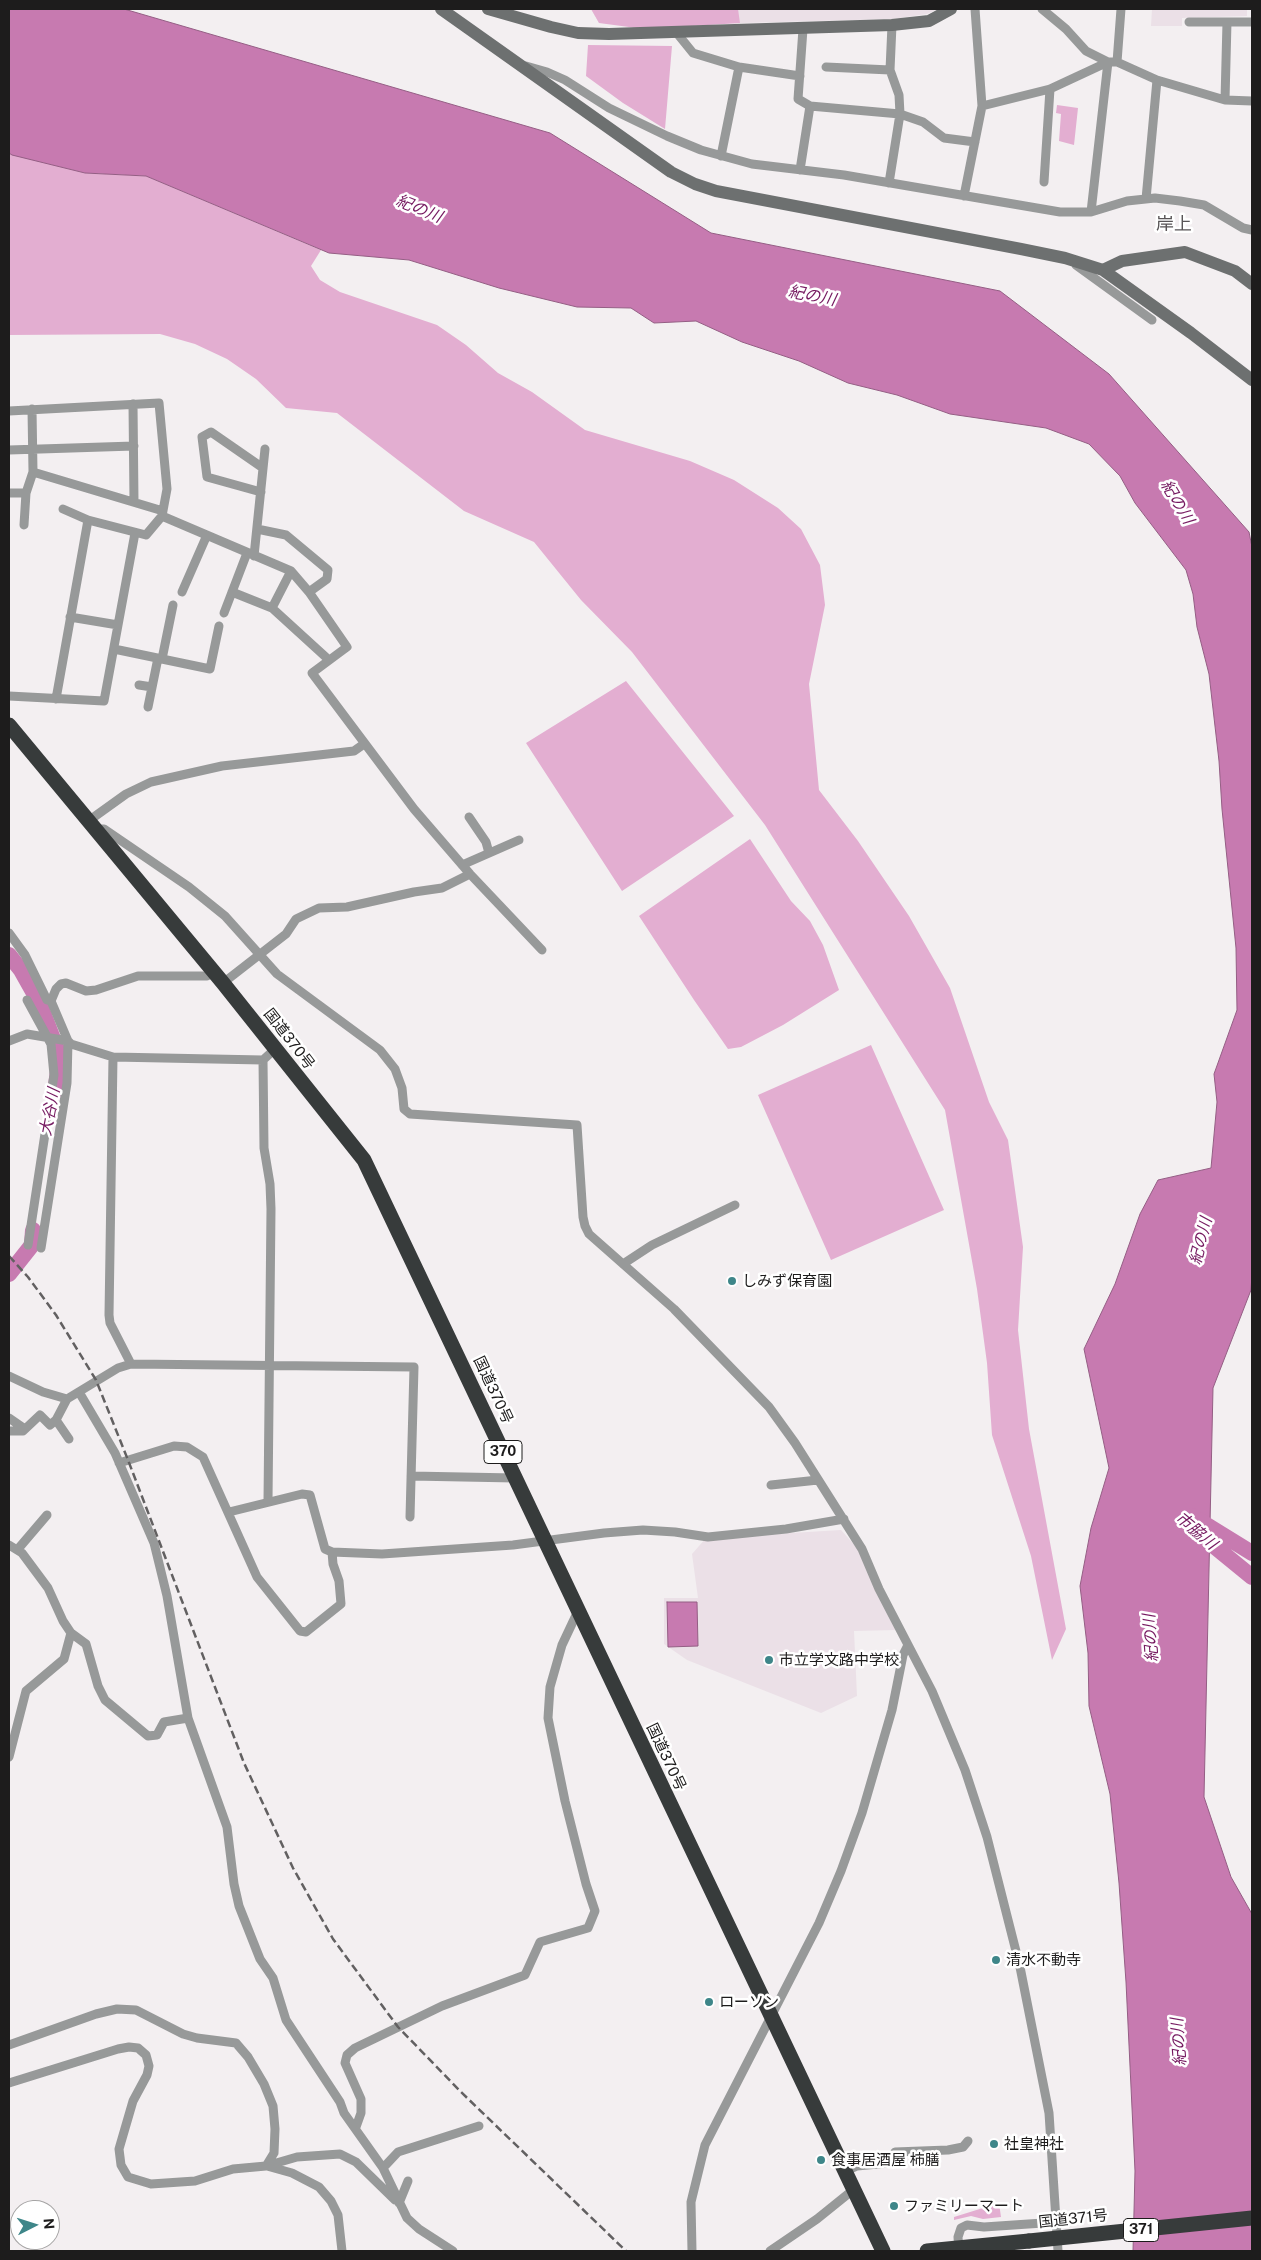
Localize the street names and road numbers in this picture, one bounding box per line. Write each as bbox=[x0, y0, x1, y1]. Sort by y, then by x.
street label: 国道370号 bbox=[260, 1005, 318, 1073]
street label: 国道370号 bbox=[470, 1354, 516, 1426]
road number: 370 bbox=[484, 1440, 522, 1464]
street label: 国道370号 bbox=[643, 1721, 689, 1793]
street label: 国道371号 bbox=[1037, 2206, 1109, 2232]
road number: 371 bbox=[1124, 2218, 1158, 2242]

